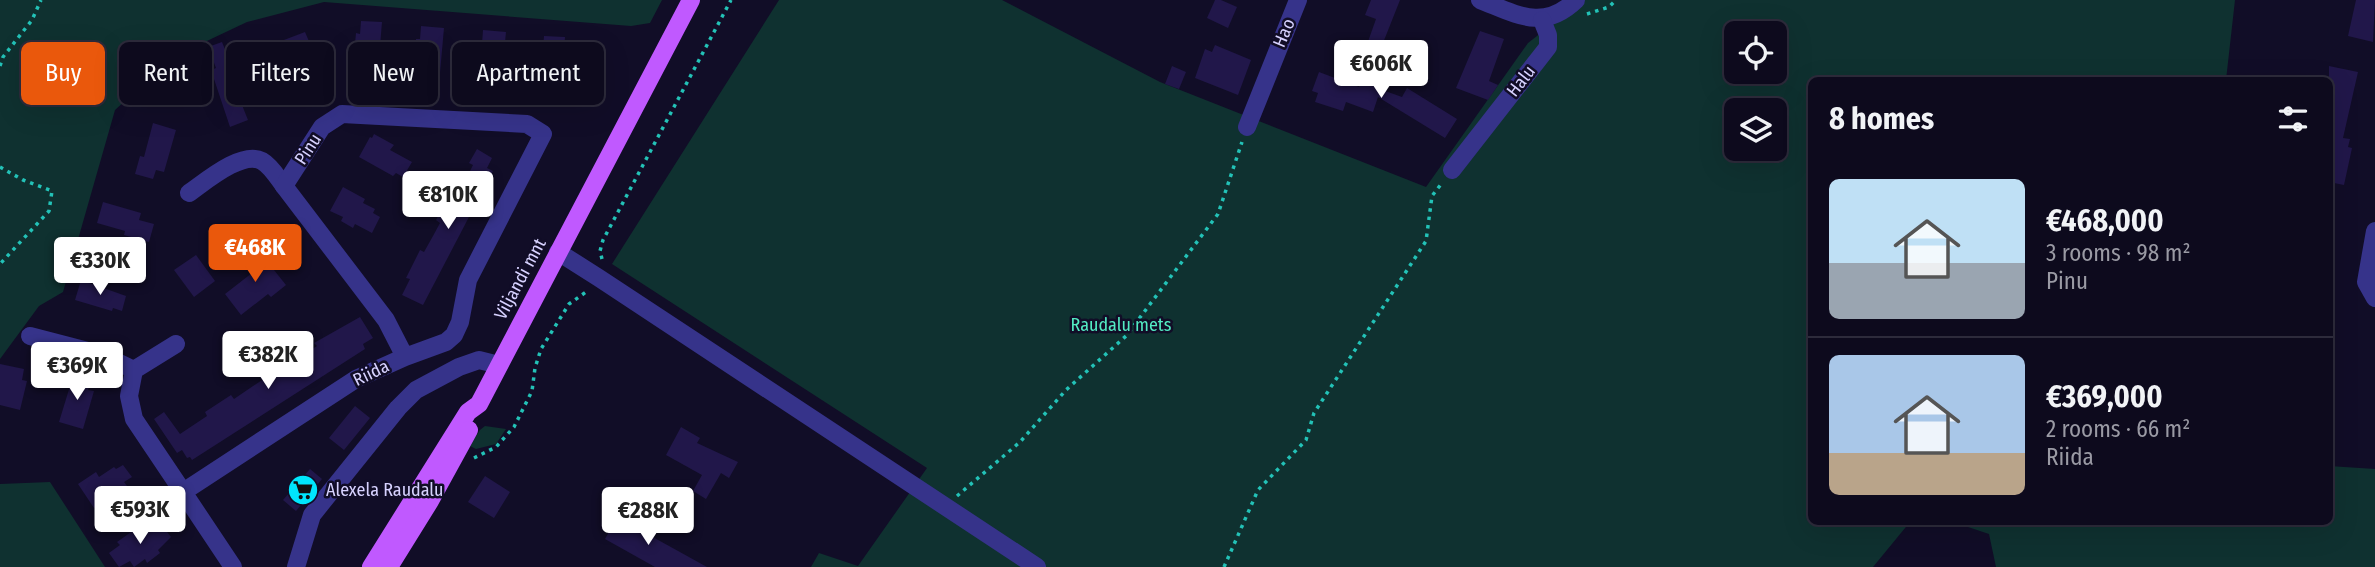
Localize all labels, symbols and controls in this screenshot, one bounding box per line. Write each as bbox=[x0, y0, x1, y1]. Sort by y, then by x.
street label: Hao bbox=[1268, 15, 1300, 51]
map controls bbox=[1724, 21, 1787, 161]
button: locate bbox=[1724, 21, 1787, 84]
pin: €606K bbox=[1332, 41, 1430, 100]
chip: Buy bbox=[21, 42, 105, 105]
chip: Rent bbox=[119, 42, 212, 105]
chip: Filters bbox=[226, 42, 334, 105]
chip: New bbox=[348, 42, 438, 105]
chip: Apartment bbox=[452, 42, 604, 105]
text: €606K bbox=[1350, 49, 1412, 77]
street label: Halu bbox=[1502, 61, 1540, 101]
button: layers bbox=[1724, 98, 1787, 161]
icon: filters bbox=[2274, 100, 2312, 138]
text: 8 homes bbox=[1829, 101, 1934, 137]
street label: Pinu bbox=[290, 129, 326, 169]
pin: €810K bbox=[399, 172, 497, 231]
text: €810K bbox=[418, 180, 478, 208]
text: €468,000 bbox=[2046, 203, 2164, 239]
icon: home bbox=[1885, 207, 1969, 291]
pin: €468K bbox=[206, 224, 304, 284]
text: €468K bbox=[225, 233, 285, 261]
street label: Viljandi mnt bbox=[489, 234, 551, 323]
pin: €330K bbox=[51, 238, 149, 297]
text: 3 rooms · 98 m² bbox=[2046, 239, 2191, 267]
text: €330K bbox=[70, 246, 130, 274]
text: Pinu bbox=[2046, 267, 2088, 295]
park label: Raudalu mets bbox=[1071, 314, 1172, 336]
pin: €382K bbox=[219, 332, 317, 391]
text: €382K bbox=[238, 340, 298, 368]
pin: €369K bbox=[28, 342, 126, 402]
text: €369K bbox=[47, 351, 107, 379]
street label: Riida bbox=[349, 355, 393, 391]
text: €369,000 bbox=[2046, 379, 2163, 415]
icon: home bbox=[1885, 383, 1969, 467]
text: 2 rooms · 66 m² bbox=[2046, 415, 2190, 443]
text: Riida bbox=[2046, 443, 2094, 471]
supermarket icon: Alexela Raudalu bbox=[286, 473, 320, 507]
place label: Alexela Raudalu bbox=[326, 479, 444, 501]
pin: €593K bbox=[91, 486, 189, 546]
pin: €288K bbox=[599, 488, 697, 547]
text: €593K bbox=[111, 495, 169, 523]
text: €288K bbox=[618, 496, 678, 524]

